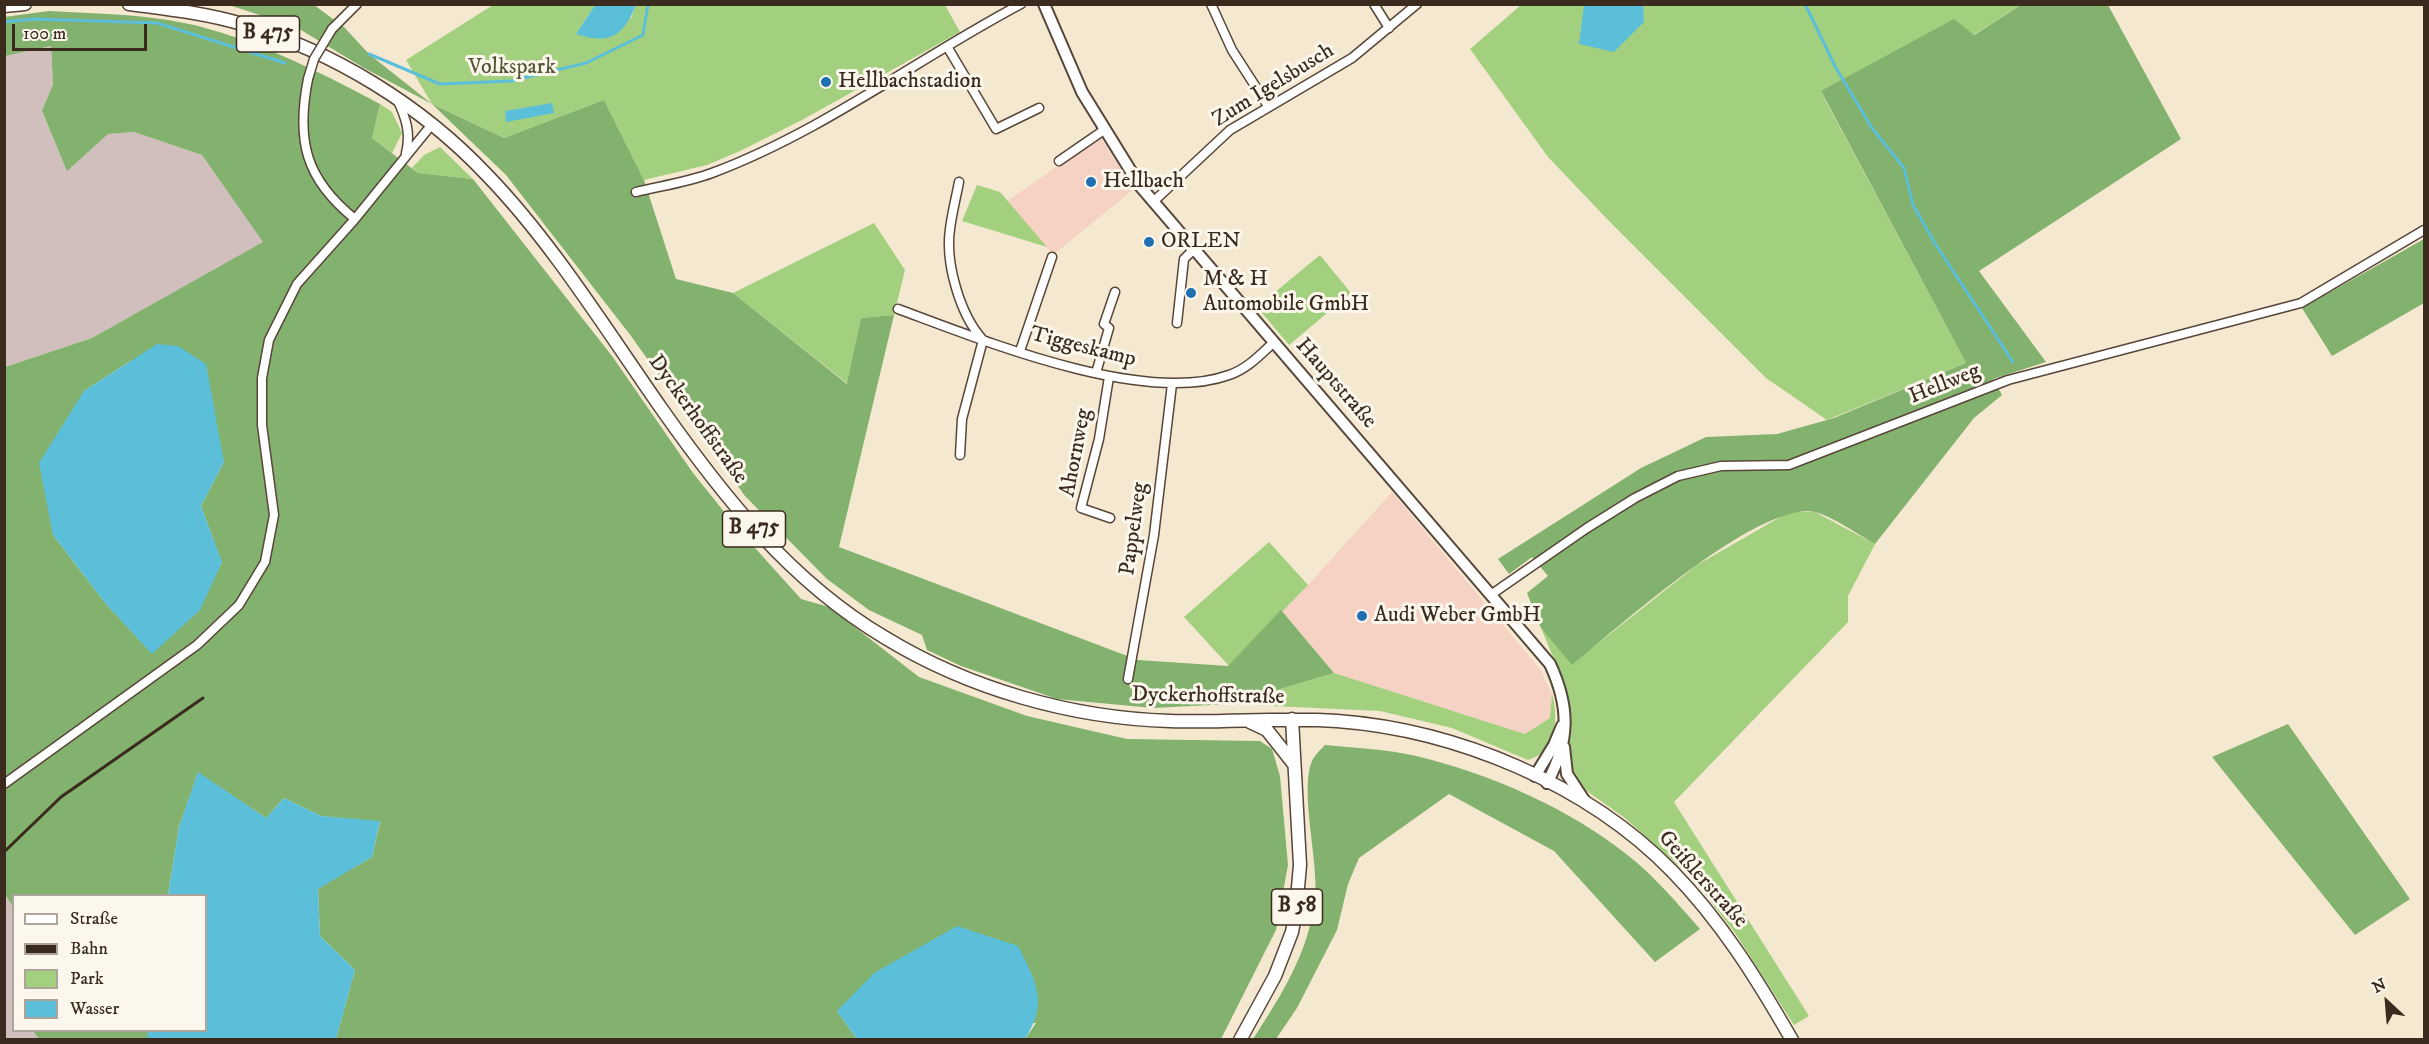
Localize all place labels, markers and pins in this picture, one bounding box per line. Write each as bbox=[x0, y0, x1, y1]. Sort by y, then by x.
place label: Hellbachstadion bbox=[838, 69, 982, 95]
marker: Hellbachstadion bbox=[819, 75, 833, 89]
place label: Hellbach bbox=[1103, 169, 1184, 195]
marker: Hellbach bbox=[1084, 175, 1098, 189]
place label: ORLEN bbox=[1161, 229, 1240, 255]
marker: ORLEN bbox=[1142, 235, 1156, 249]
place label: M & H Automobile GmbH bbox=[1203, 267, 1369, 318]
marker: M & H Automobile GmbH bbox=[1184, 286, 1198, 300]
place label: Audi Weber GmbH bbox=[1374, 603, 1541, 629]
marker: Audi Weber GmbH bbox=[1355, 609, 1369, 623]

